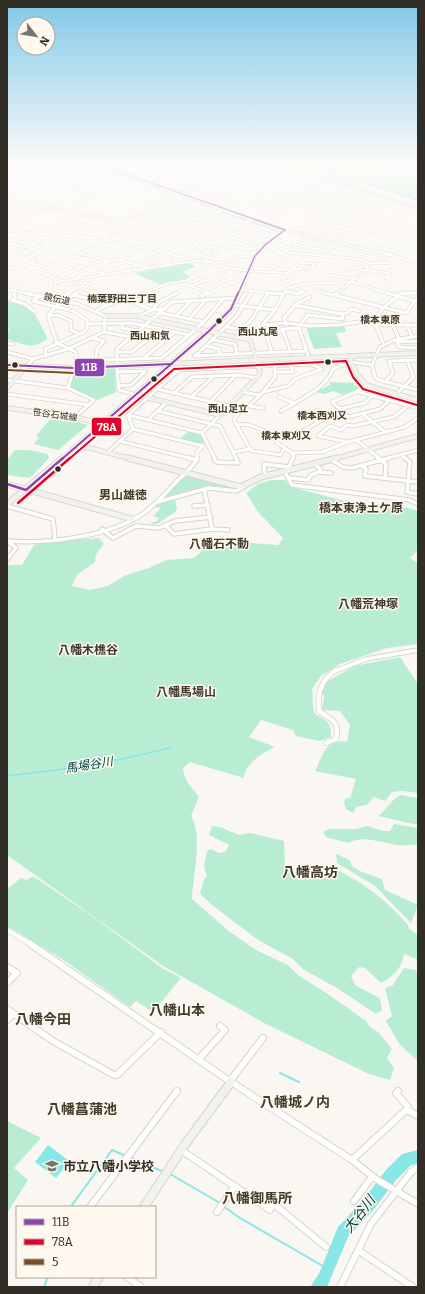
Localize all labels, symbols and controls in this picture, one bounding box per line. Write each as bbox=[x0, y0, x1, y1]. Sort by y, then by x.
north arrow bbox=[16, 16, 56, 56]
text: N bbox=[36, 34, 52, 48]
street label: 鏡伝道 bbox=[43, 291, 71, 307]
district label: 楠葉野田三丁目 bbox=[87, 293, 157, 305]
district label: 橋本東原 bbox=[360, 314, 400, 326]
unlabelled marker bbox=[214, 316, 224, 326]
district label: 西山丸尾 bbox=[238, 326, 278, 338]
district label: 西山和気 bbox=[130, 330, 170, 342]
unlabelled marker bbox=[323, 357, 333, 367]
line badge: 11B bbox=[74, 358, 105, 377]
unlabelled marker bbox=[10, 360, 20, 370]
text: 11B bbox=[81, 361, 97, 374]
unlabelled marker bbox=[149, 374, 159, 384]
district label: 西山足立 bbox=[208, 403, 248, 415]
street label: 笹谷石城線 bbox=[32, 407, 79, 423]
district label: 橋本西刈又 bbox=[297, 410, 347, 422]
line badge: 78A bbox=[91, 417, 122, 436]
text: 78A bbox=[97, 421, 117, 434]
district label: 橋本東刈又 bbox=[261, 430, 311, 442]
unlabelled marker bbox=[53, 464, 63, 474]
district label: 男山雄徳 bbox=[99, 488, 147, 502]
district label: 橋本東浄土ケ原 bbox=[319, 501, 403, 515]
district label: 八幡石不動 bbox=[189, 537, 249, 551]
district label: 八幡荒神塚 bbox=[338, 597, 398, 611]
district label: 八幡木樵谷 bbox=[58, 643, 118, 657]
district label: 八幡馬場山 bbox=[156, 685, 216, 699]
water label: 馬場谷川 bbox=[64, 754, 116, 776]
district label: 八幡高坊 bbox=[282, 864, 338, 881]
district label: 八幡山本 bbox=[149, 1002, 205, 1019]
district label: 八幡今田 bbox=[15, 1011, 71, 1028]
district label: 八幡城ノ内 bbox=[260, 1094, 330, 1111]
district label: 八幡菖蒲池 bbox=[47, 1101, 117, 1118]
school or university icon: 市立八幡小学校 bbox=[44, 1158, 60, 1174]
place label: 市立八幡小学校 bbox=[63, 1159, 154, 1174]
district label: 八幡御馬所 bbox=[222, 1190, 292, 1207]
water label: 大谷川 bbox=[340, 1191, 380, 1236]
legend bbox=[16, 1206, 156, 1278]
text: 11B bbox=[52, 1215, 69, 1229]
text: 78A bbox=[52, 1235, 74, 1249]
text: 5 bbox=[52, 1255, 58, 1269]

